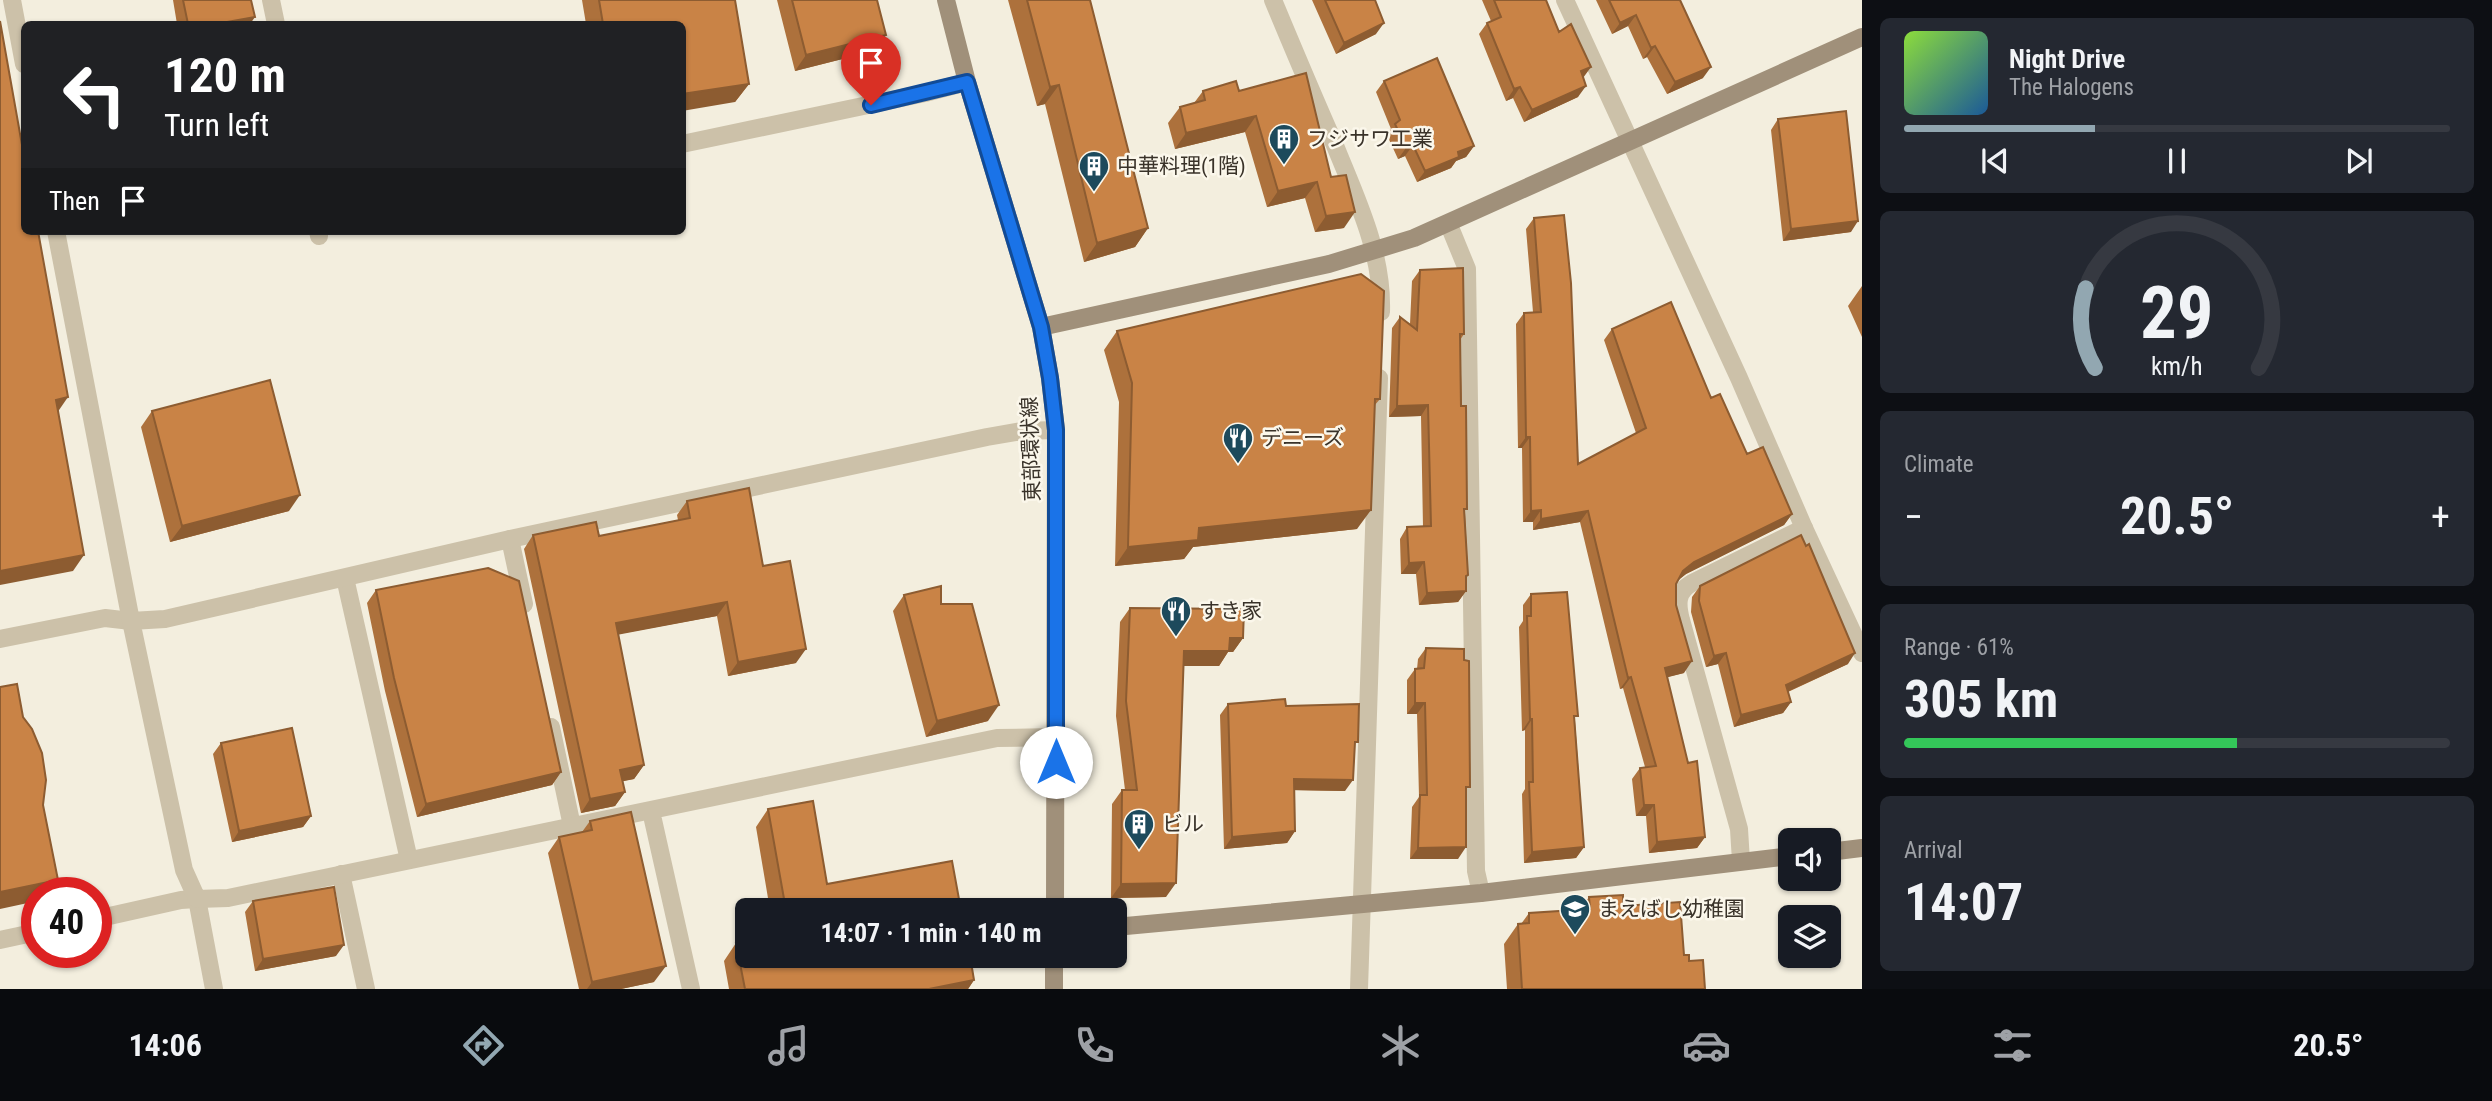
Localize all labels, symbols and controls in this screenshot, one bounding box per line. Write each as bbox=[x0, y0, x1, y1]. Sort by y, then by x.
pin bbox=[841, 33, 901, 105]
icon: arrive bbox=[852, 44, 890, 82]
text: Night Drive bbox=[2009, 44, 2125, 74]
text: 120 m bbox=[164, 47, 286, 104]
icon: left bbox=[49, 49, 140, 140]
text: The Halogens bbox=[2009, 74, 2134, 101]
text: Turn left bbox=[164, 106, 269, 144]
building icon: フジサワ工業 bbox=[1267, 122, 1301, 166]
place label: フジサワ工業 bbox=[1307, 127, 1433, 151]
icon: previous bbox=[1976, 142, 2014, 180]
icon: pause bbox=[2158, 142, 2196, 180]
icon: next bbox=[2340, 142, 2378, 180]
building icon: 中華料理(1階) bbox=[1077, 149, 1111, 193]
place label: 中華料理(1階) bbox=[1117, 154, 1246, 178]
icon: arrive bbox=[114, 182, 152, 220]
text: Then bbox=[49, 186, 100, 216]
text: 29 bbox=[2140, 270, 2214, 356]
text: km/h bbox=[2151, 352, 2203, 381]
street label: 東部環状線 bbox=[1017, 396, 1045, 502]
restaurant icon: デニーズ bbox=[1221, 421, 1255, 465]
place label: デニーズ bbox=[1261, 426, 1344, 450]
text: Climate bbox=[1904, 451, 1974, 478]
text: 20.5° bbox=[2120, 486, 2234, 547]
text: − bbox=[1904, 495, 1923, 539]
text: + bbox=[2431, 495, 2450, 539]
restaurant icon: すき家 bbox=[1159, 594, 1193, 638]
place label: すき家 bbox=[1199, 599, 1262, 623]
text: Range · 61% bbox=[1904, 634, 2014, 661]
text: 305 km bbox=[1904, 669, 2058, 730]
position arrow bbox=[1019, 725, 1093, 799]
building icon: ビル bbox=[1122, 807, 1156, 851]
place label: ビル bbox=[1162, 812, 1204, 836]
map controls bbox=[1778, 828, 1841, 968]
button: sound bbox=[1778, 828, 1841, 891]
text: Arrival bbox=[1904, 837, 1963, 864]
text: 14:07 bbox=[1904, 872, 2023, 933]
speed limit sign: 40 bbox=[21, 877, 112, 968]
school or university icon: まえばし幼稚園 bbox=[1558, 892, 1592, 936]
place label: まえばし幼稚園 bbox=[1598, 897, 1745, 921]
button: layers bbox=[1778, 905, 1841, 968]
text: 14:07 · 1 min · 140 m bbox=[821, 918, 1041, 948]
icon: directions bbox=[459, 1021, 508, 1070]
icon: music bbox=[764, 1021, 813, 1070]
icon: phone bbox=[1070, 1021, 1119, 1070]
icon: climate bbox=[1376, 1021, 1425, 1070]
icon: car bbox=[1682, 1021, 1731, 1070]
icon: filters bbox=[1988, 1021, 2037, 1070]
text: 14:06 bbox=[128, 1026, 202, 1064]
text: 20.5° bbox=[2293, 1026, 2364, 1064]

